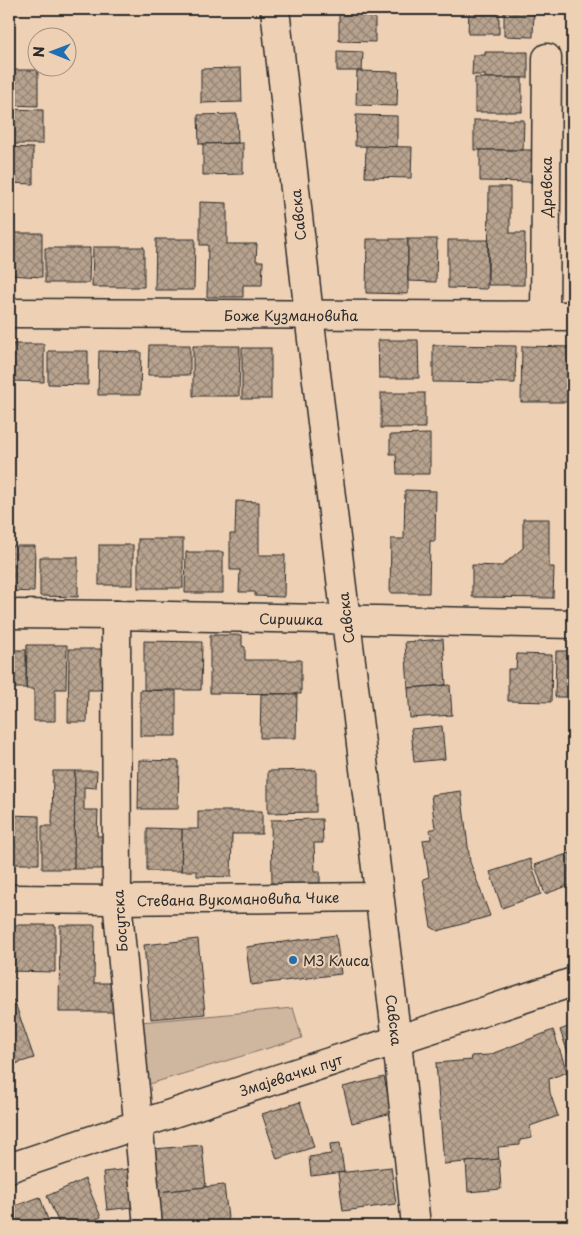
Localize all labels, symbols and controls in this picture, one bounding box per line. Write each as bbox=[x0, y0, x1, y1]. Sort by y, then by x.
north arrow bbox=[28, 28, 78, 78]
text: N bbox=[28, 46, 49, 57]
street label: Дравска bbox=[536, 156, 557, 218]
street label: Савска bbox=[285, 188, 311, 242]
street label: Боже Кузмановића bbox=[224, 305, 358, 326]
street label: Савска bbox=[332, 591, 360, 645]
street label: Сиришка bbox=[259, 608, 323, 630]
street label: Стевана Вукомановића Чике bbox=[136, 887, 340, 911]
street label: Босутска bbox=[107, 889, 133, 953]
place label: МЗ Клиса bbox=[303, 950, 370, 971]
marker: МЗ Клиса bbox=[287, 954, 299, 966]
street label: Савска bbox=[380, 993, 408, 1047]
street label: Змајевачки пут bbox=[237, 1048, 346, 1102]

